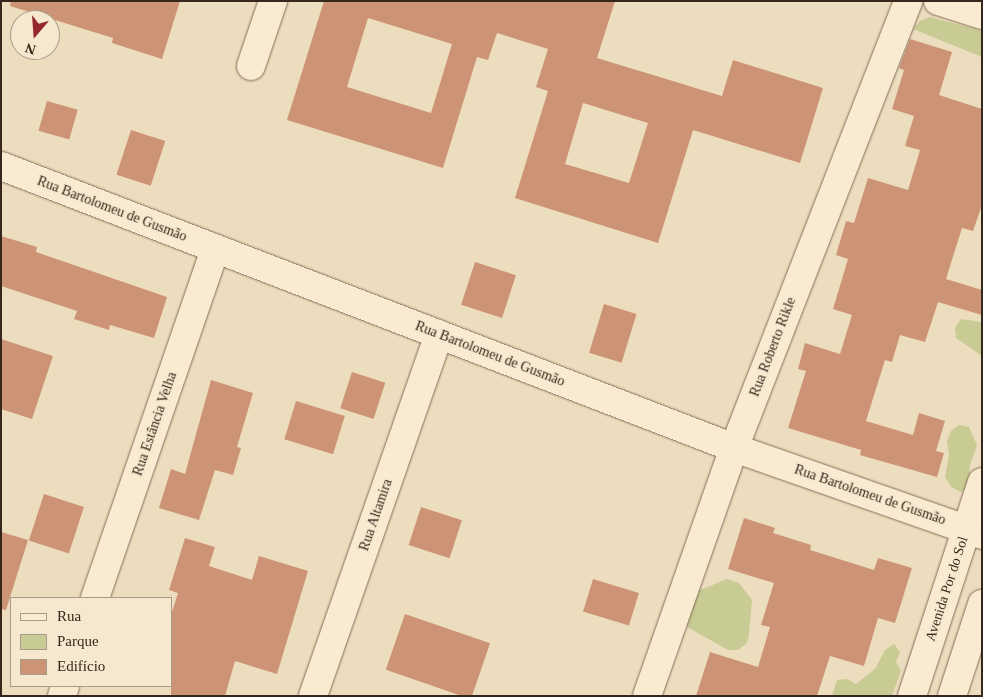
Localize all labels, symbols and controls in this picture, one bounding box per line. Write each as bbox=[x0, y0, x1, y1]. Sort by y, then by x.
north arrow bbox=[10, 10, 60, 60]
text: N bbox=[23, 40, 38, 57]
street label: Rua Bartolomeu de Gusmão bbox=[35, 173, 189, 245]
street label: Rua Roberto Rikle bbox=[746, 295, 800, 399]
street label: Rua Bartolomeu de Gusmão bbox=[413, 318, 567, 390]
street label: Rua Estância Velha bbox=[129, 370, 181, 478]
street label: Rua Bartolomeu de Gusmão bbox=[792, 461, 948, 529]
street label: Rua Altamira bbox=[356, 476, 396, 554]
street label: Avenida Por do Sol bbox=[922, 535, 972, 643]
legend bbox=[10, 597, 172, 687]
text: Rua bbox=[57, 608, 81, 624]
text: Parque bbox=[57, 633, 99, 649]
text: Edifício bbox=[57, 658, 105, 674]

